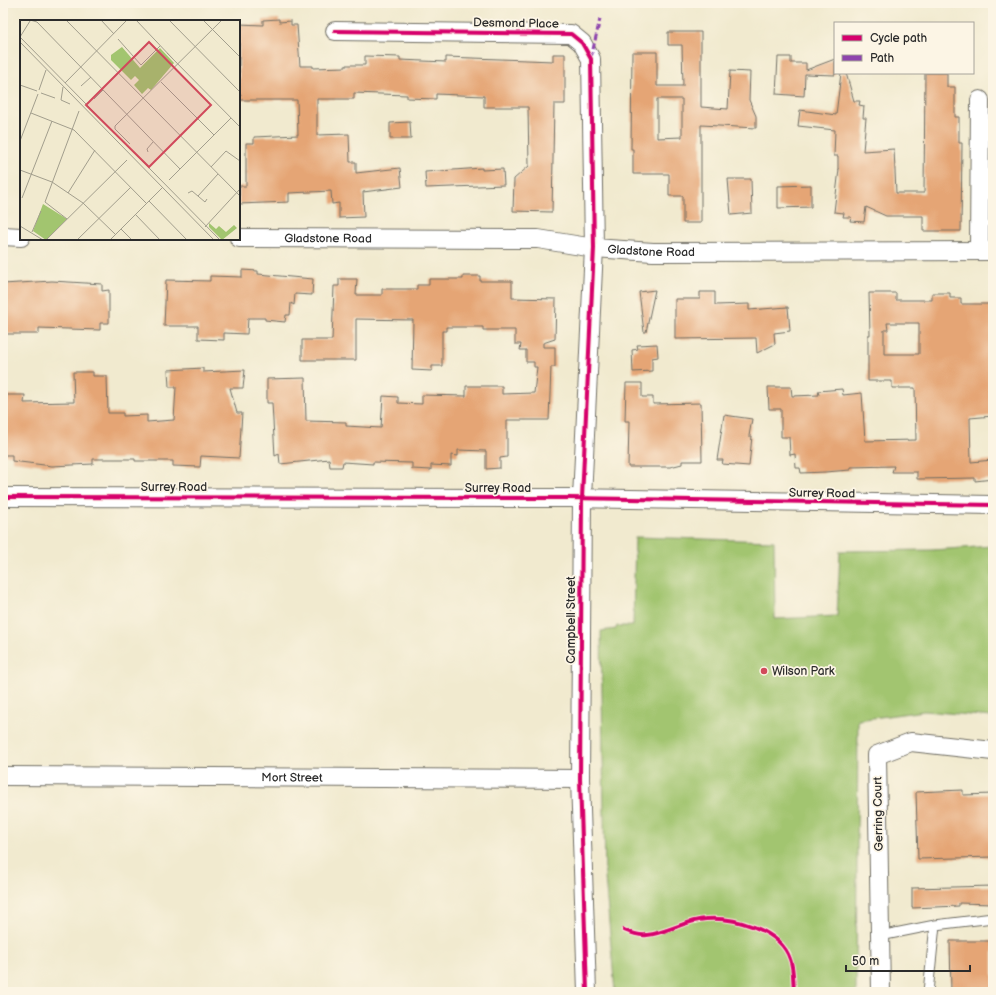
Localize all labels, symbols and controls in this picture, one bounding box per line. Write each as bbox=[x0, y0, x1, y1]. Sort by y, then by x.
street label: Desmond Place bbox=[473, 15, 559, 32]
inset map bbox=[20, 20, 240, 240]
legend bbox=[834, 22, 974, 74]
text: Cycle path bbox=[870, 31, 927, 46]
text: Path bbox=[870, 51, 895, 66]
street label: Gladstone Road bbox=[284, 231, 372, 246]
street label: Gladstone Road bbox=[607, 242, 695, 260]
street label: Surrey Road bbox=[141, 480, 207, 495]
street label: Surrey Road bbox=[465, 481, 531, 496]
street label: Surrey Road bbox=[789, 485, 855, 502]
street label: Campbell Street bbox=[564, 576, 579, 664]
place label: Wilson Park bbox=[772, 664, 835, 679]
marker: Wilson Park bbox=[759, 666, 769, 676]
street label: Mort Street bbox=[261, 770, 323, 786]
street label: Gerring Court bbox=[870, 776, 887, 851]
scale bar bbox=[846, 947, 970, 973]
text: 50 m bbox=[852, 954, 879, 969]

